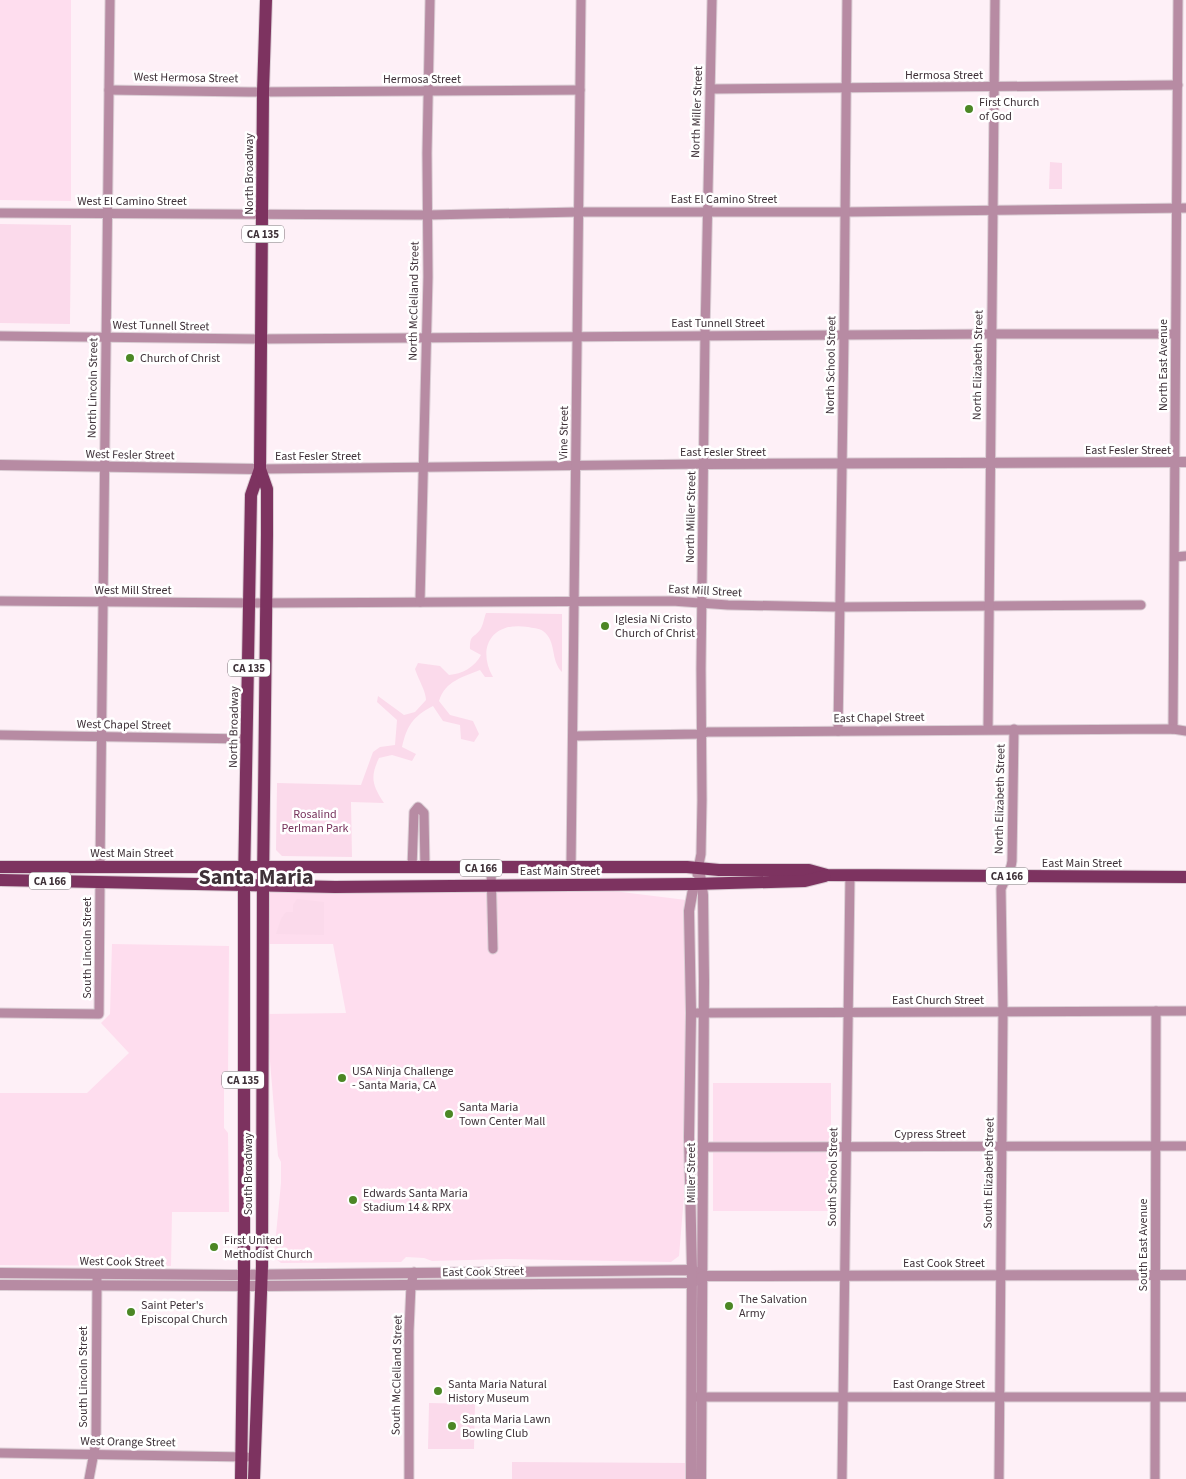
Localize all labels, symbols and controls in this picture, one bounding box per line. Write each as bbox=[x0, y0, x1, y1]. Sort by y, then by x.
street label: North Miller Street bbox=[687, 66, 707, 158]
street label: Hermosa Street bbox=[905, 67, 983, 84]
street label: West Hermosa Street bbox=[134, 69, 238, 87]
street label: Hermosa Street bbox=[383, 71, 461, 88]
place label: First Church of God bbox=[979, 94, 1039, 125]
marker: First Church of God bbox=[963, 103, 975, 115]
street label: North Broadway bbox=[241, 133, 258, 215]
street label: East El Camino Street bbox=[671, 191, 777, 208]
street label: West El Camino Street bbox=[77, 193, 187, 210]
road number: CA 135 bbox=[242, 225, 284, 242]
street label: North McClelland Street bbox=[404, 241, 424, 361]
street label: North Elizabeth Street bbox=[969, 310, 987, 420]
street label: East Tunnell Street bbox=[671, 315, 765, 332]
street label: North School Street bbox=[822, 316, 840, 414]
street label: West Tunnell Street bbox=[113, 317, 209, 335]
street label: North East Avenue bbox=[1155, 319, 1172, 411]
street label: North Lincoln Street bbox=[84, 338, 102, 438]
place label: Church of Christ bbox=[140, 350, 220, 367]
marker: Church of Christ bbox=[124, 352, 136, 364]
street label: Vine Street bbox=[555, 406, 573, 460]
street label: East Fesler Street bbox=[1085, 442, 1171, 459]
street label: East Fesler Street bbox=[680, 444, 766, 461]
street label: West Fesler Street bbox=[85, 446, 175, 464]
street label: East Fesler Street bbox=[275, 448, 361, 465]
street label: North Miller Street bbox=[682, 471, 700, 563]
street label: East Mill Street bbox=[668, 581, 742, 601]
street label: West Mill Street bbox=[95, 582, 171, 599]
place label: Iglesia Ni Cristo Church of Christ bbox=[615, 611, 695, 642]
marker: Iglesia Ni Cristo Church of Christ bbox=[599, 620, 611, 632]
road number: CA 135 bbox=[228, 660, 270, 676]
street label: North Broadway bbox=[225, 686, 243, 768]
street label: East Chapel Street bbox=[833, 709, 925, 727]
street label: West Chapel Street bbox=[77, 716, 171, 734]
street label: North Elizabeth Street bbox=[991, 744, 1009, 854]
park label: Rosalind Perlman Park bbox=[281, 806, 349, 837]
street label: West Main Street bbox=[90, 845, 174, 862]
street label: East Main Street bbox=[1042, 855, 1122, 872]
road number: CA 166 bbox=[460, 860, 502, 876]
district label: Santa Maria bbox=[198, 861, 314, 893]
street label: East Main Street bbox=[520, 863, 600, 880]
road number: CA 166 bbox=[986, 868, 1028, 884]
road number: CA 166 bbox=[29, 872, 71, 889]
street label: South Lincoln Street bbox=[79, 897, 96, 999]
street label: East Church Street bbox=[892, 992, 984, 1009]
place label: USA Ninja Challenge - Santa Maria, CA bbox=[352, 1063, 454, 1094]
road number: CA 135 bbox=[222, 1072, 264, 1088]
marker: USA Ninja Challenge - Santa Maria, CA bbox=[336, 1072, 348, 1084]
place label: Santa Maria Town Center Mall bbox=[459, 1099, 545, 1130]
marker: Santa Maria Town Center Mall bbox=[443, 1108, 455, 1120]
street label: South Elizabeth Street bbox=[980, 1117, 998, 1229]
street label: Cypress Street bbox=[894, 1126, 966, 1143]
street label: South School Street bbox=[824, 1127, 842, 1227]
street label: South Broadway bbox=[240, 1132, 257, 1215]
street label: Miller Street bbox=[683, 1143, 700, 1203]
place label: Edwards Santa Maria Stadium 14 & RPX bbox=[363, 1185, 468, 1216]
marker: Edwards Santa Maria Stadium 14 & RPX bbox=[347, 1194, 359, 1206]
street label: South East Avenue bbox=[1135, 1198, 1152, 1292]
place label: First United Methodist Church bbox=[224, 1232, 312, 1263]
marker: First United Methodist Church bbox=[208, 1241, 220, 1253]
street label: West Cook Street bbox=[79, 1253, 165, 1271]
street label: East Cook Street bbox=[903, 1255, 985, 1272]
street label: East Cook Street bbox=[442, 1263, 524, 1281]
place label: The Salvation Army bbox=[739, 1291, 807, 1322]
place label: Saint Peter's Episcopal Church bbox=[141, 1297, 228, 1328]
marker: The Salvation Army bbox=[723, 1300, 735, 1312]
marker: Saint Peter's Episcopal Church bbox=[125, 1306, 137, 1318]
street label: South McClelland Street bbox=[387, 1315, 407, 1435]
street label: South Lincoln Street bbox=[75, 1326, 92, 1428]
place label: Santa Maria Natural History Museum bbox=[448, 1376, 547, 1407]
street label: East Orange Street bbox=[893, 1376, 985, 1393]
marker: Santa Maria Natural History Museum bbox=[432, 1385, 444, 1397]
place label: Santa Maria Lawn Bowling Club bbox=[462, 1411, 551, 1442]
marker: Santa Maria Lawn Bowling Club bbox=[446, 1420, 458, 1432]
street label: West Orange Street bbox=[80, 1433, 176, 1451]

